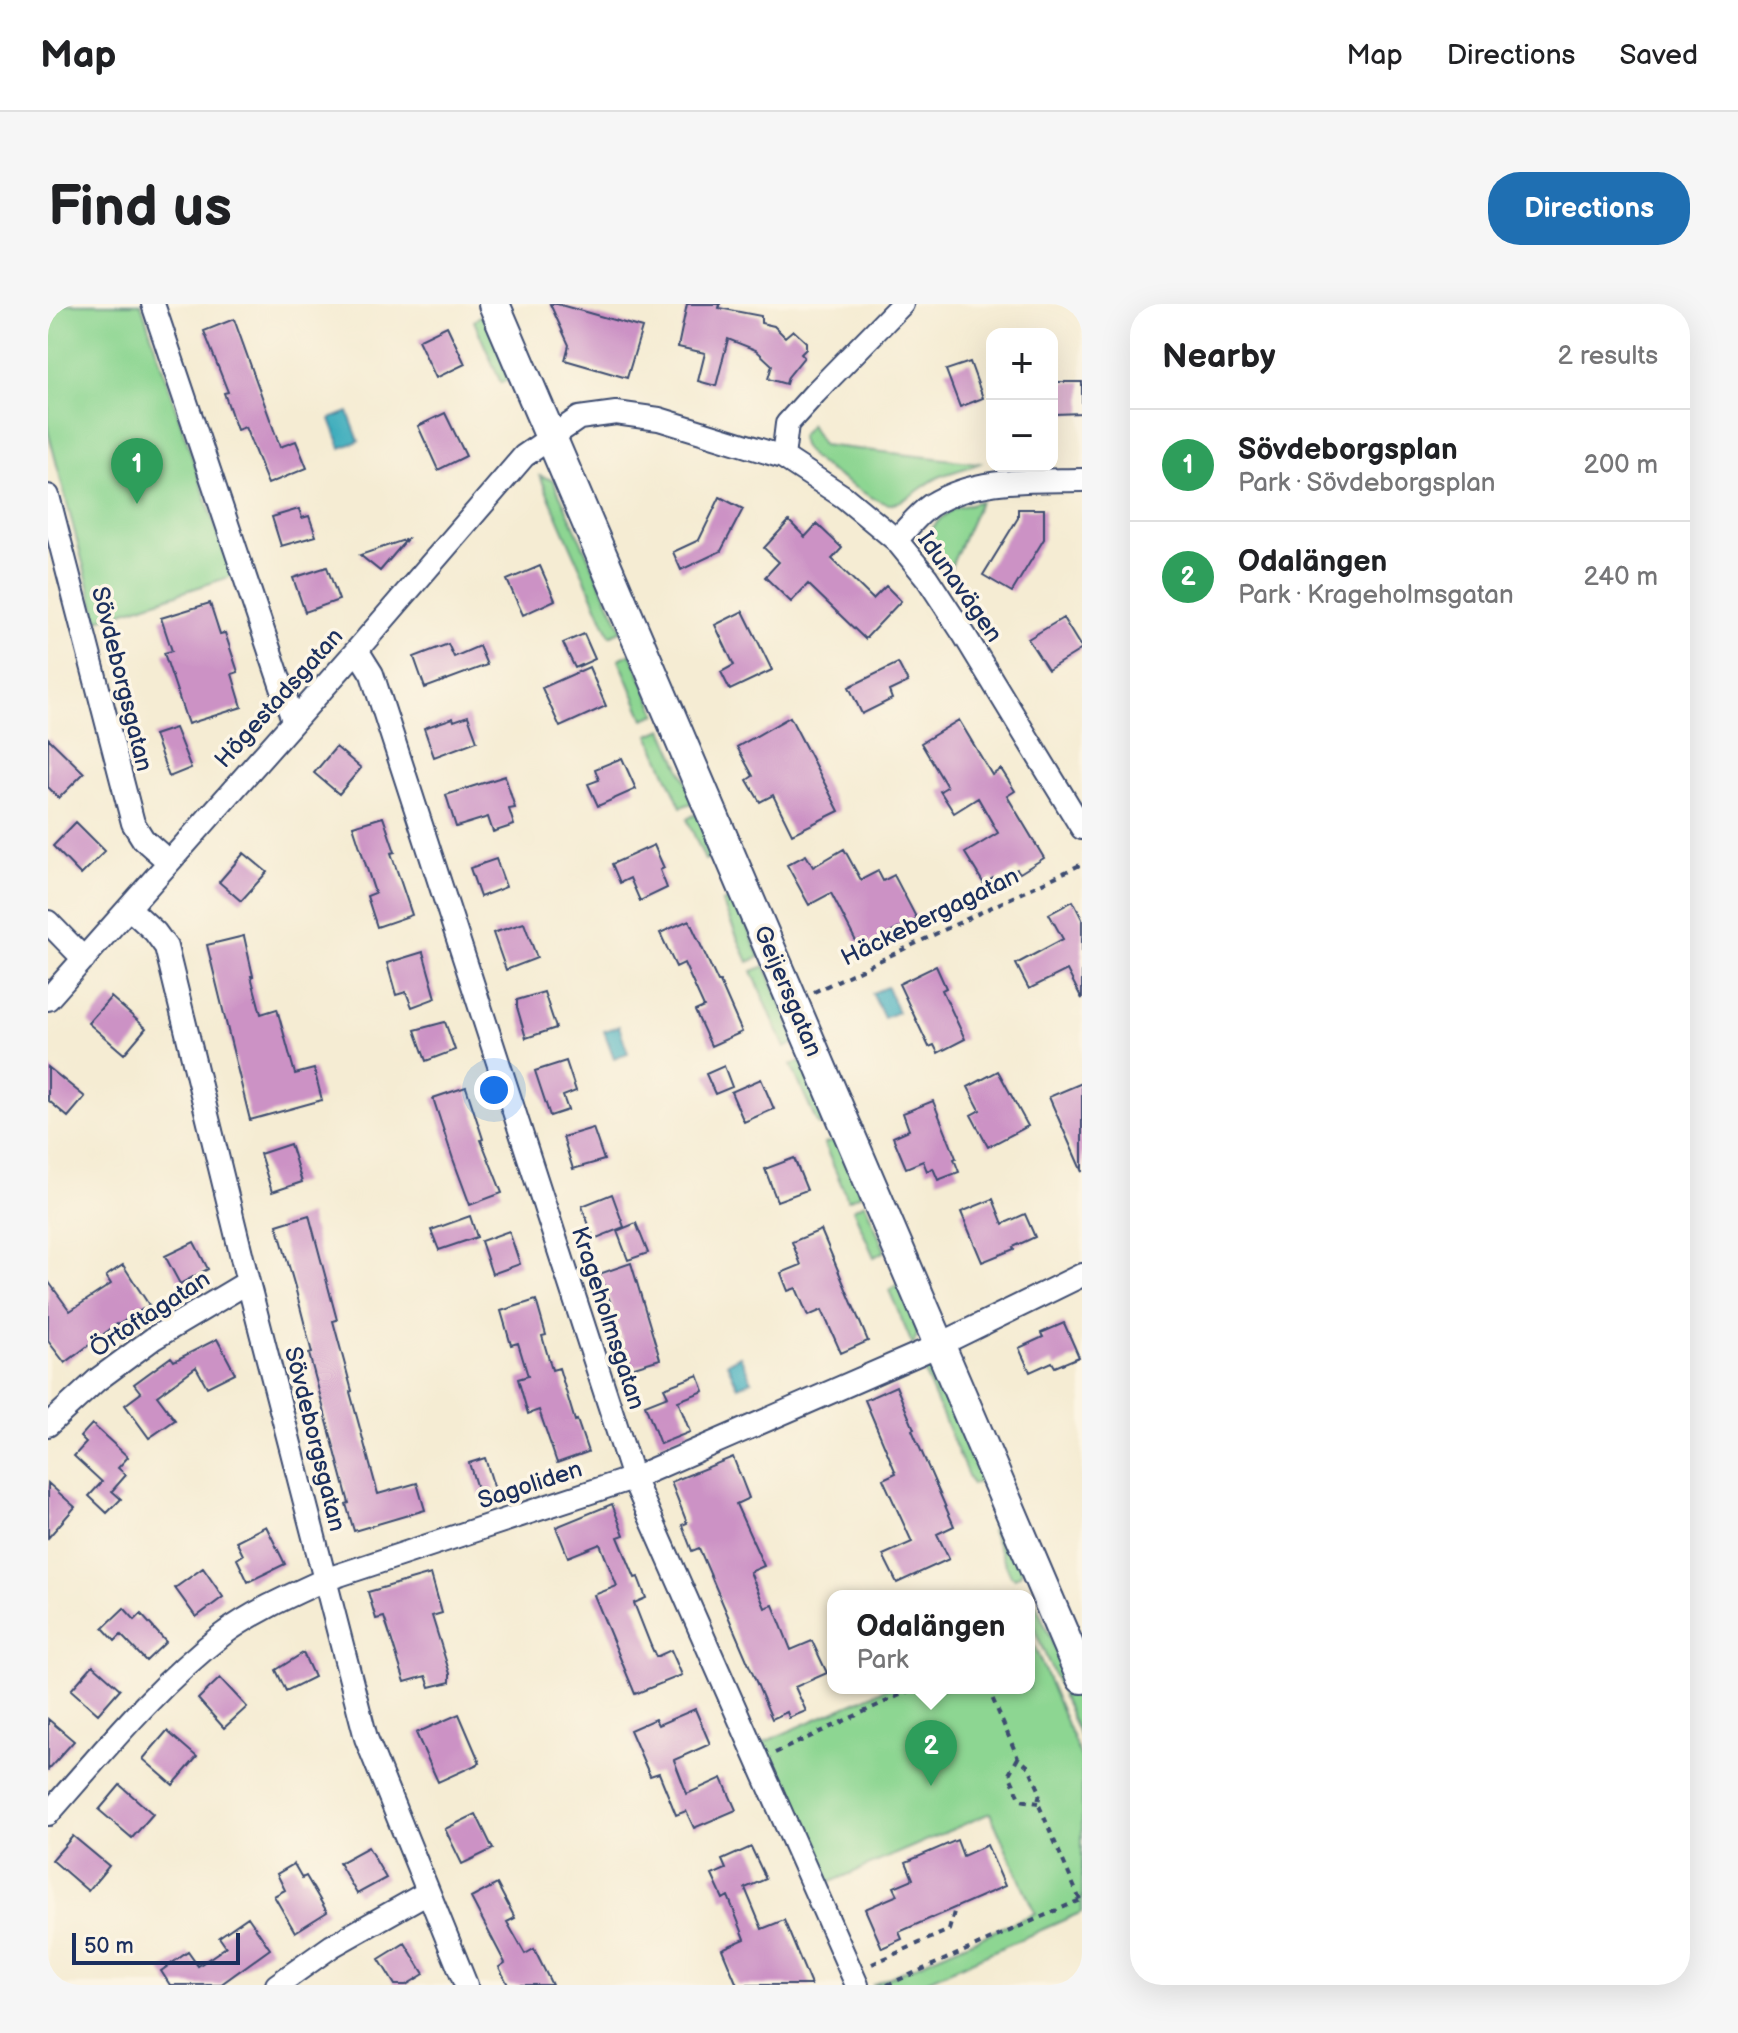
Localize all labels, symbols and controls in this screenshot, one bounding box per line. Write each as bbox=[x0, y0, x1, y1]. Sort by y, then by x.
text: Map bbox=[40, 33, 116, 78]
text: Map bbox=[1346, 39, 1403, 72]
text: Directions bbox=[1447, 39, 1575, 72]
text: Saved bbox=[1619, 39, 1698, 72]
button: Directions bbox=[1488, 172, 1690, 245]
text: Find us bbox=[48, 175, 232, 242]
map controls bbox=[986, 328, 1058, 472]
button: + bbox=[986, 328, 1058, 400]
text: Nearby bbox=[1162, 336, 1276, 377]
text: 2 results bbox=[1558, 341, 1658, 372]
button: − bbox=[986, 400, 1058, 472]
text: Sövdeborgsplan bbox=[1238, 432, 1458, 468]
pin: 1 bbox=[111, 438, 163, 504]
text: 1 bbox=[1183, 450, 1193, 481]
text: 200 m bbox=[1584, 450, 1658, 481]
text: Park · Sövdeborgsplan bbox=[1238, 468, 1496, 499]
street label: Idunavägen bbox=[911, 526, 1009, 648]
text: Odalängen bbox=[1238, 544, 1387, 580]
text: 2 bbox=[1180, 562, 1196, 593]
text: 240 m bbox=[1583, 562, 1658, 593]
text: Park · Krageholmsgatan bbox=[1238, 580, 1514, 611]
street label: Sövdeborgsgatan bbox=[85, 584, 159, 774]
street label: Högestadsgatan bbox=[209, 622, 349, 774]
street label: Häckebergagatan bbox=[836, 861, 1024, 973]
street label: Geijersgatan bbox=[747, 921, 829, 1061]
your location bbox=[474, 1070, 514, 1110]
street label: Krageholmsgatan bbox=[565, 1223, 651, 1413]
street label: Örtoftagatan bbox=[85, 1264, 215, 1364]
street label: Sövdeborgsgatan bbox=[278, 1344, 352, 1534]
street label: Sagoliden bbox=[474, 1455, 586, 1515]
popup bbox=[827, 1590, 1035, 1694]
text: Odalängen bbox=[856, 1609, 1006, 1645]
text: Park bbox=[856, 1645, 909, 1676]
pin: 2 bbox=[905, 1720, 957, 1786]
scale bar bbox=[72, 1929, 240, 1965]
text: 50 m bbox=[84, 1933, 134, 1960]

